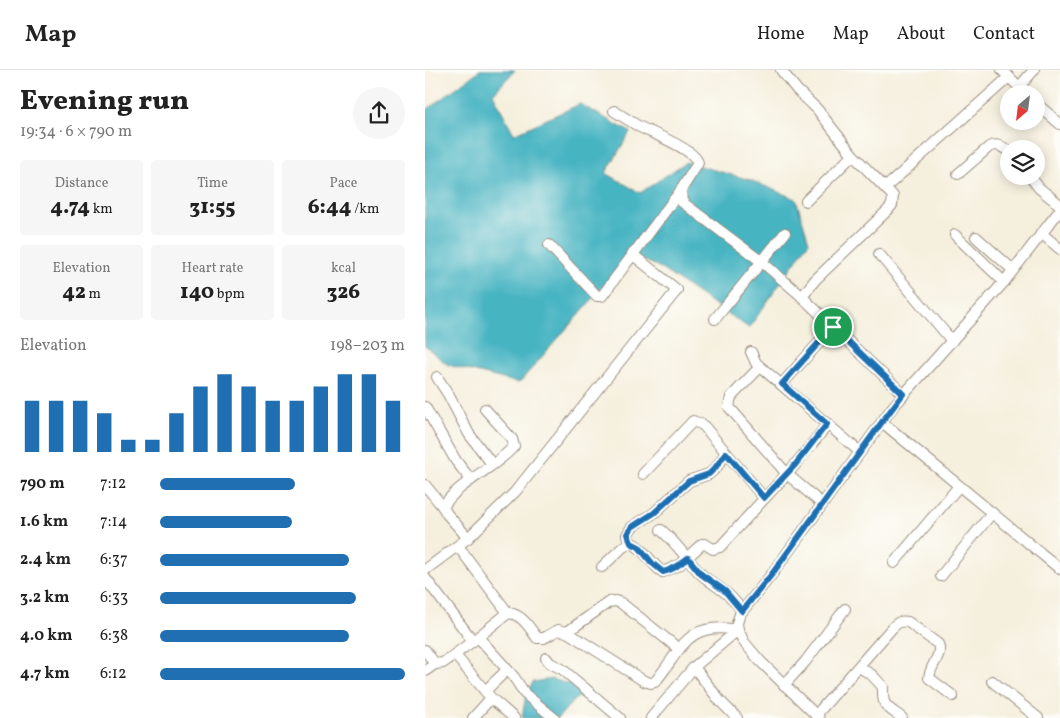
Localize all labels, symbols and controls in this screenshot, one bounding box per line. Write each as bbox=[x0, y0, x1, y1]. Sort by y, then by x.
text: Map bbox=[25, 18, 76, 52]
text: Home bbox=[757, 22, 805, 47]
text: Map bbox=[833, 22, 869, 47]
text: About bbox=[897, 22, 945, 47]
text: Contact bbox=[973, 22, 1035, 47]
text: Evening run bbox=[20, 82, 189, 121]
north arrow bbox=[1000, 85, 1045, 130]
map controls bbox=[1000, 85, 1045, 185]
button: share bbox=[353, 87, 405, 139]
text: 19:34 · 6 × 790 m bbox=[20, 121, 132, 143]
button: layers bbox=[1000, 140, 1045, 185]
text: Distance bbox=[55, 174, 108, 193]
text: Time bbox=[197, 174, 228, 193]
text: Pace bbox=[330, 174, 358, 193]
text: 4.74 bbox=[50, 193, 90, 222]
text: 31:55 bbox=[190, 193, 235, 222]
text: 6:44 bbox=[308, 193, 351, 222]
text: km bbox=[90, 200, 113, 219]
text: /km bbox=[351, 200, 379, 219]
text: Elevation bbox=[52, 259, 111, 278]
text: Heart rate bbox=[182, 259, 243, 278]
text: kcal bbox=[331, 259, 356, 278]
text: 42 bbox=[62, 278, 86, 307]
text: 140 bbox=[180, 278, 214, 307]
text: 326 bbox=[327, 278, 360, 307]
text: m bbox=[86, 285, 101, 304]
text: bpm bbox=[214, 285, 245, 304]
pin bbox=[812, 306, 854, 348]
icon: arrive bbox=[819, 313, 847, 341]
text: Elevation bbox=[20, 335, 87, 357]
text: 198–203 m bbox=[330, 335, 405, 357]
text: 790 m bbox=[20, 473, 65, 495]
text: 7:12 bbox=[100, 473, 126, 495]
text: 1.6 km bbox=[20, 511, 68, 533]
text: 7:14 bbox=[100, 511, 127, 533]
text: 2.4 km bbox=[20, 549, 71, 571]
text: 6:37 bbox=[100, 549, 128, 571]
text: 3.2 km bbox=[20, 587, 69, 609]
text: 6:33 bbox=[100, 587, 128, 609]
text: 4.0 km bbox=[20, 625, 72, 647]
text: 6:38 bbox=[100, 625, 128, 647]
text: 4.7 km bbox=[20, 663, 70, 685]
text: 6:12 bbox=[100, 663, 127, 685]

